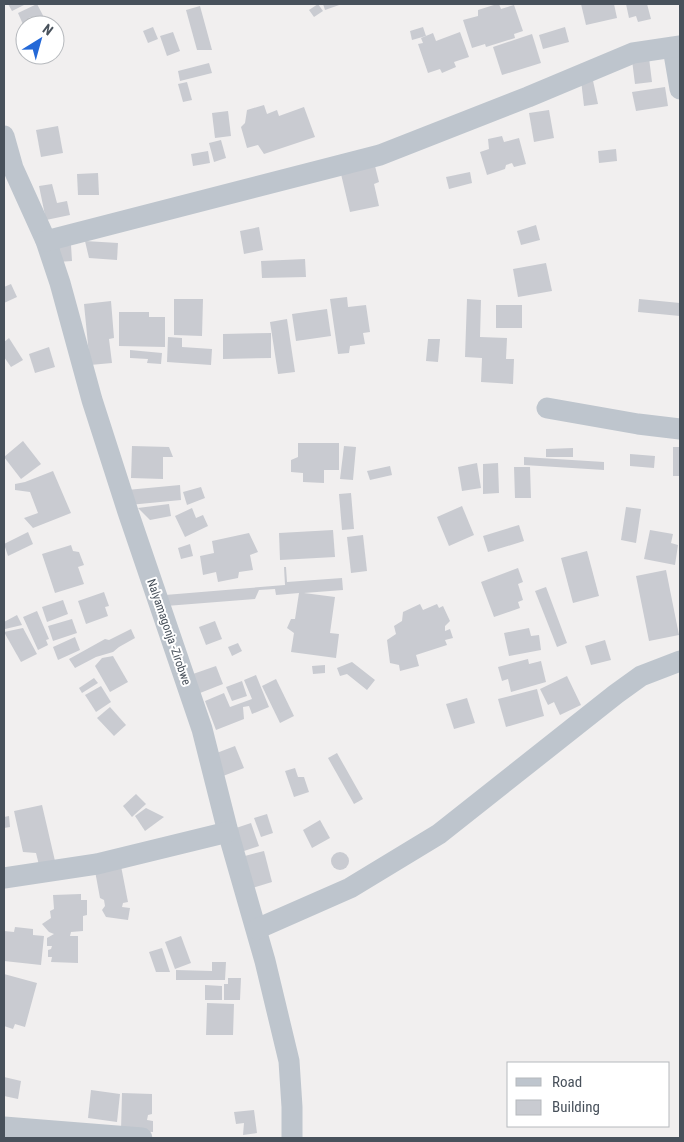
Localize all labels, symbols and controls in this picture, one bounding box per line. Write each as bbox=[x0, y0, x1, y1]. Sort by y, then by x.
north arrow bbox=[15, 15, 65, 65]
text: N bbox=[40, 21, 56, 39]
street label: Nalyamagonja -Zirobwe bbox=[144, 577, 194, 687]
legend bbox=[507, 1062, 669, 1127]
text: Road bbox=[552, 1073, 582, 1091]
text: Building bbox=[552, 1098, 600, 1116]

